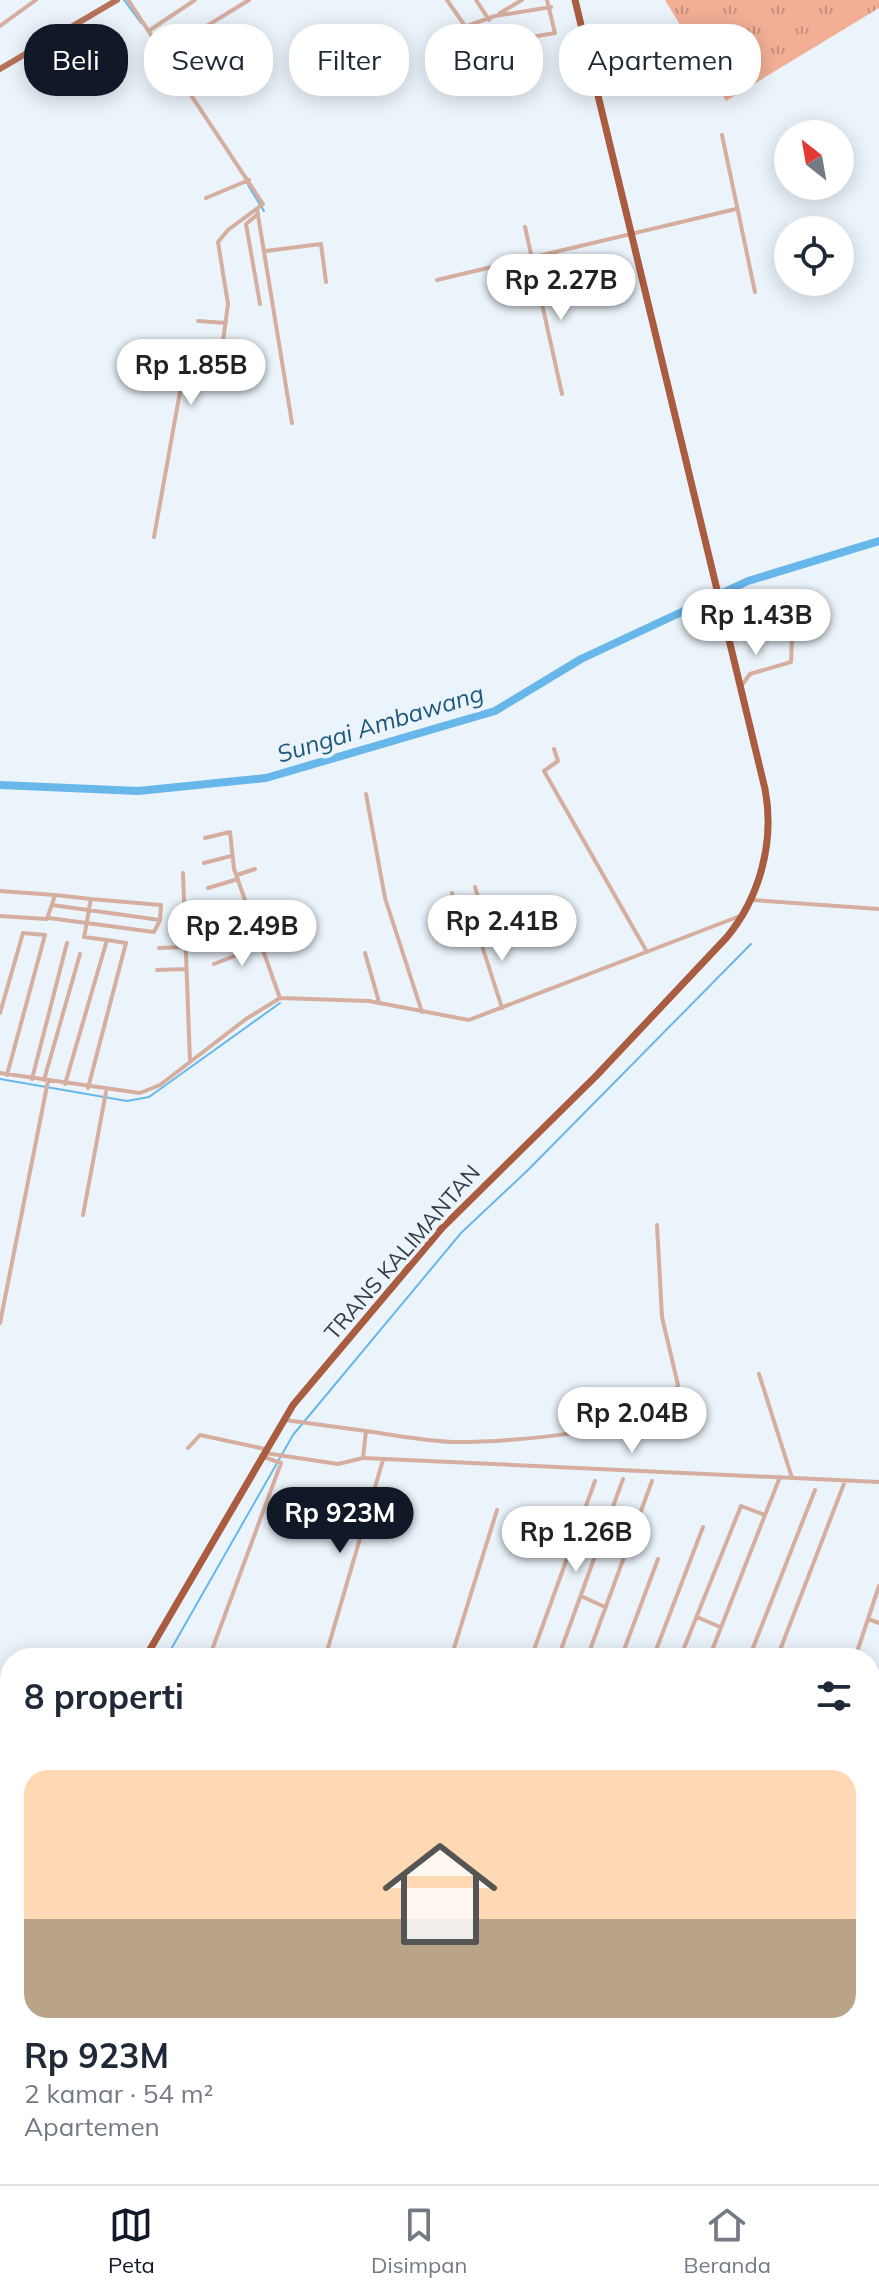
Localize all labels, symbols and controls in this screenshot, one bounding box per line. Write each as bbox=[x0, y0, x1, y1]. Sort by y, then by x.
chip: Beli bbox=[24, 24, 128, 96]
chip: Sewa bbox=[144, 24, 273, 96]
chip: Filter bbox=[289, 24, 409, 96]
chip: Baru bbox=[425, 24, 543, 96]
chip: Apartemen bbox=[559, 24, 761, 96]
north arrow bbox=[774, 120, 854, 200]
map controls bbox=[774, 120, 854, 296]
button: locate bbox=[774, 216, 854, 296]
pin: Rp 2.27B bbox=[478, 254, 644, 322]
text: Rp 2.27B bbox=[505, 263, 617, 296]
pin: Rp 1.85B bbox=[108, 339, 274, 407]
text: Rp 1.85B bbox=[135, 348, 247, 381]
pin: Rp 1.43B bbox=[673, 589, 839, 657]
text: Rp 1.43B bbox=[700, 598, 812, 631]
water label: Sungai Ambawang bbox=[273, 677, 487, 769]
pin: Rp 2.41B bbox=[419, 895, 585, 963]
pin: Rp 2.49B bbox=[159, 900, 325, 968]
text: Rp 2.41B bbox=[446, 904, 558, 937]
text: Rp 2.49B bbox=[186, 909, 298, 942]
street label: TRANS KALIMANTAN bbox=[318, 1159, 486, 1345]
pin: Rp 2.04B bbox=[549, 1387, 715, 1455]
text: Rp 2.04B bbox=[576, 1396, 688, 1429]
pin: Rp 923M bbox=[266, 1487, 414, 1555]
text: Rp 923M bbox=[285, 1496, 395, 1529]
pin: Rp 1.26B bbox=[493, 1506, 659, 1574]
text: Rp 1.26B bbox=[520, 1515, 632, 1548]
icon: filters bbox=[812, 1674, 856, 1718]
text: 8 properti bbox=[24, 1675, 184, 1718]
icon: home bbox=[368, 1822, 512, 1966]
text: Rp 923M bbox=[24, 2034, 169, 2077]
text: 2 kamar · 54 m² bbox=[24, 2077, 213, 2110]
text: Apartemen bbox=[24, 2110, 160, 2143]
tab: Peta bbox=[108, 2203, 155, 2279]
tab: Disimpan bbox=[371, 2203, 467, 2279]
tab: Beranda bbox=[684, 2203, 771, 2279]

